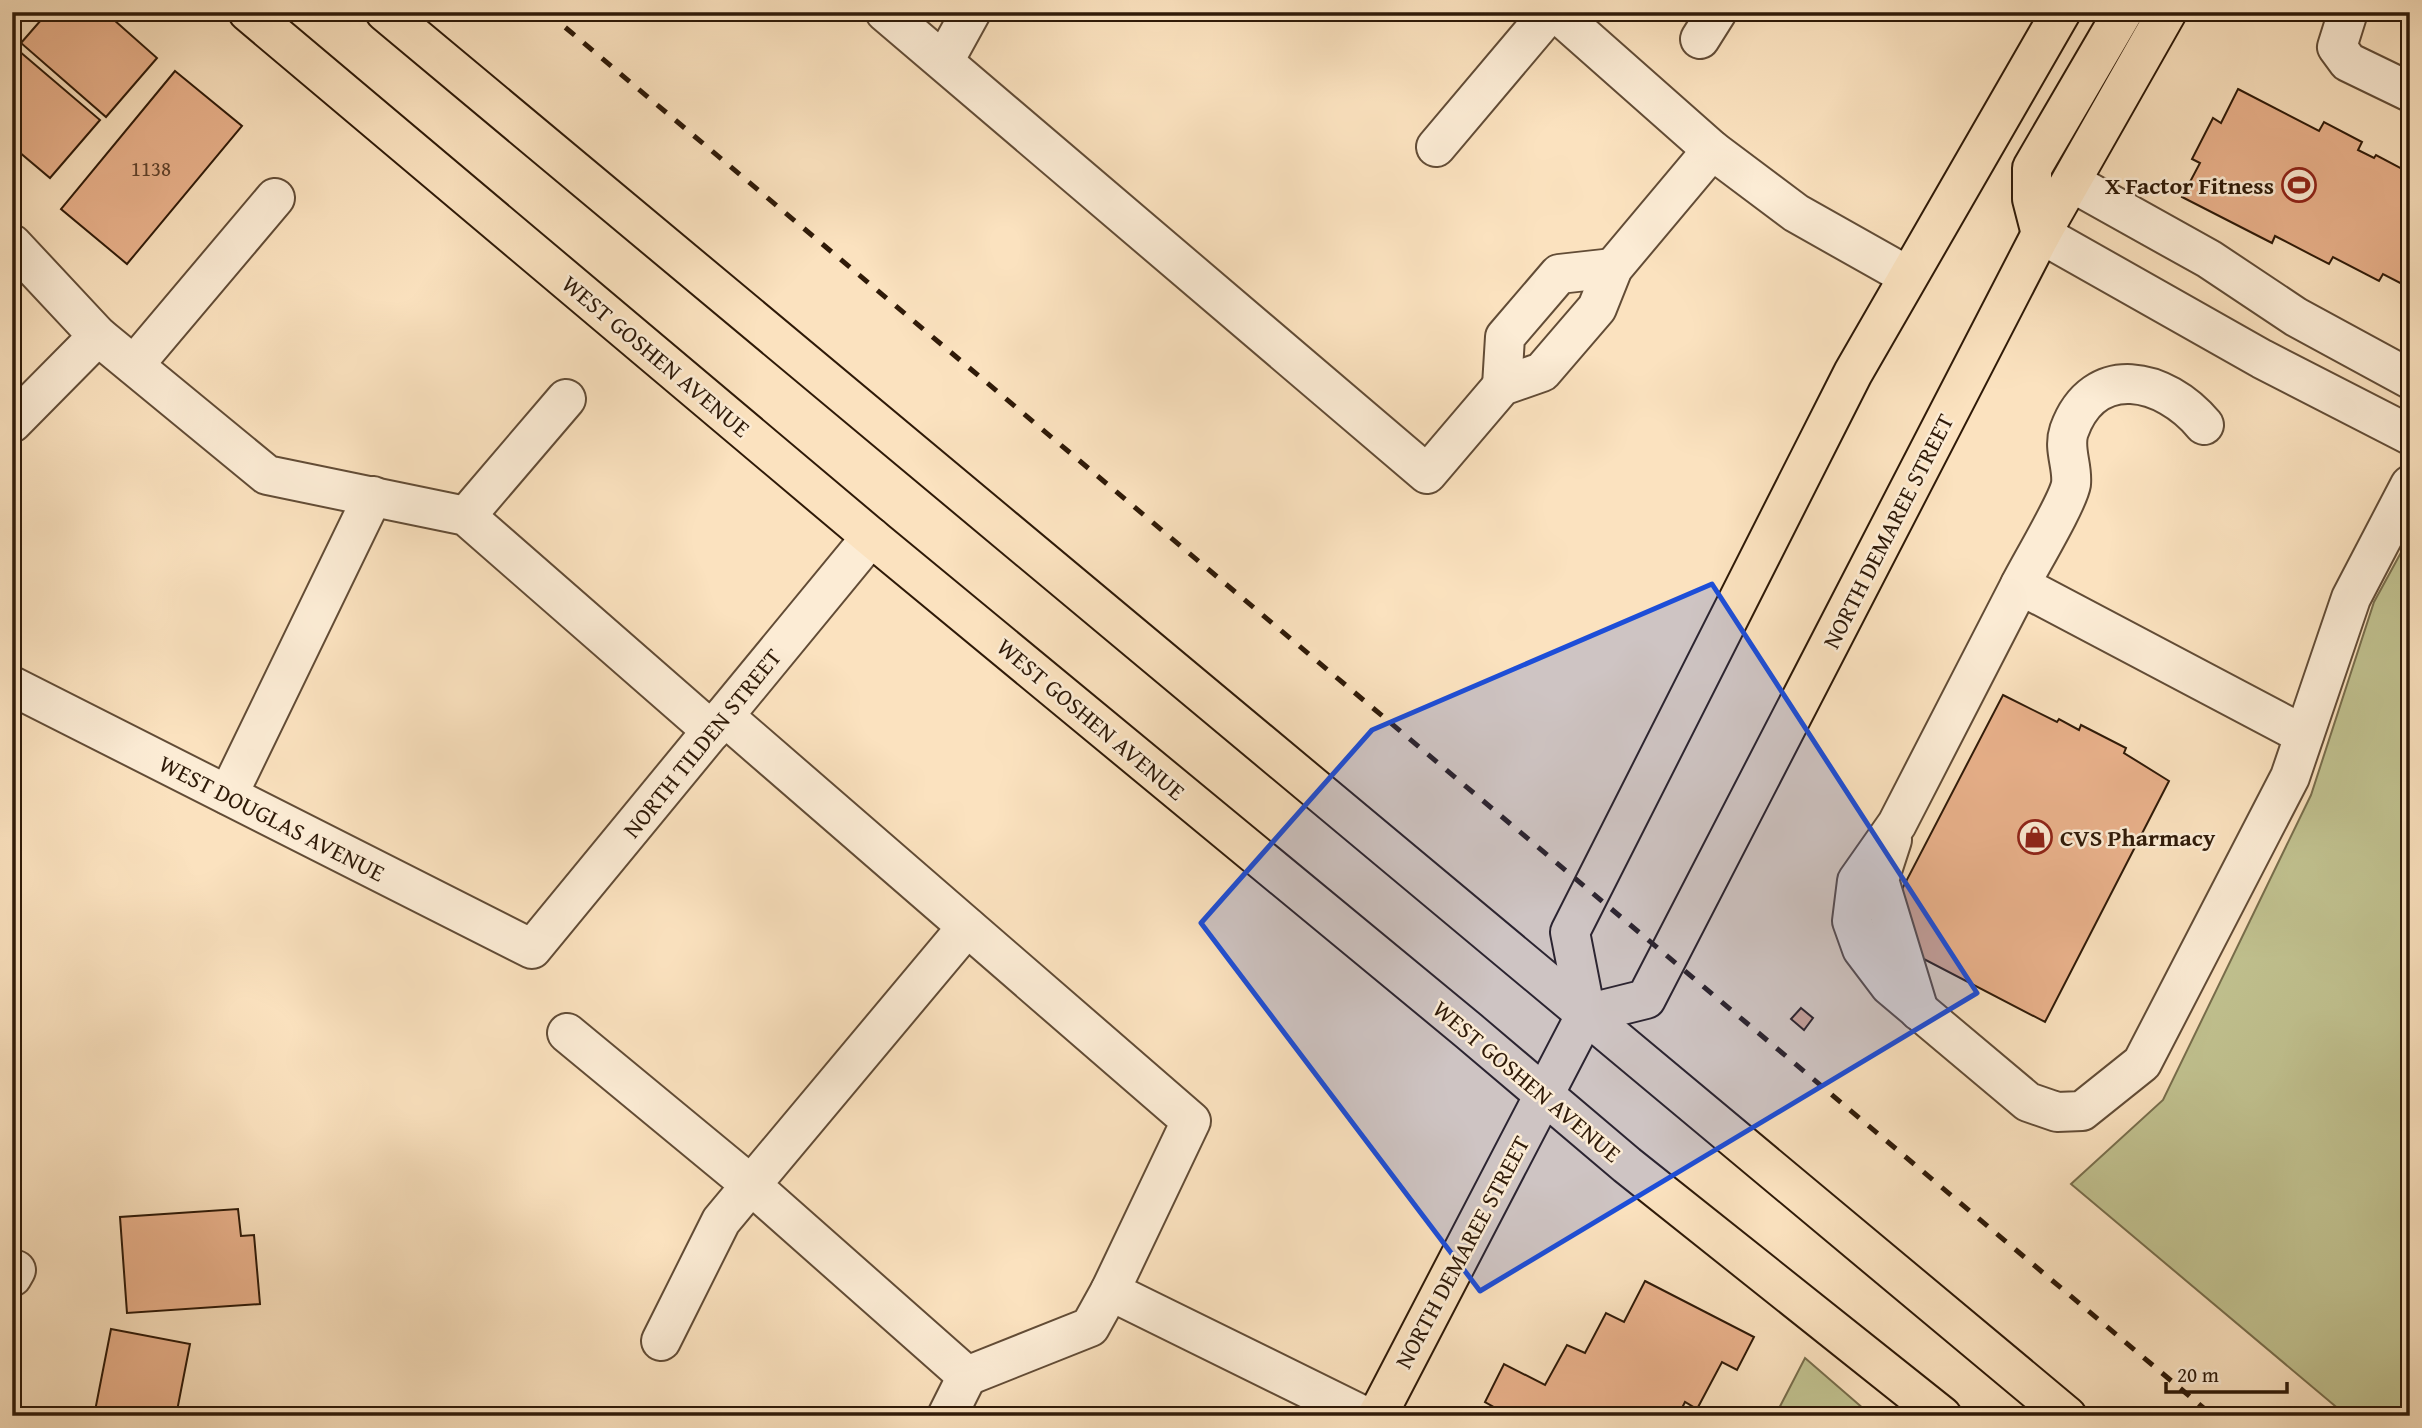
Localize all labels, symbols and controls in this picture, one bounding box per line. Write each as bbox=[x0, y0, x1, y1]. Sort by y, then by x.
house number: 1138 bbox=[131, 153, 171, 184]
sports icon: X Factor Fitness bbox=[2280, 166, 2318, 204]
place label: X Factor Fitness bbox=[2105, 168, 2274, 203]
street label: WEST GOSHEN AVENUE bbox=[554, 267, 758, 445]
street label: NORTH DEMAREE STREET bbox=[1814, 408, 1962, 654]
street label: WEST GOSHEN AVENUE bbox=[989, 630, 1193, 808]
street label: NORTH TILDEN STREET bbox=[614, 641, 790, 845]
street label: WEST DOUGLAS AVENUE bbox=[153, 746, 391, 890]
shop icon: CVS Pharmacy bbox=[2016, 818, 2054, 856]
place label: CVS Pharmacy bbox=[2060, 820, 2216, 855]
street label: WEST GOSHEN AVENUE bbox=[1425, 992, 1629, 1170]
street label: NORTH DEMAREE STREET bbox=[1386, 1129, 1538, 1375]
scale bar bbox=[2166, 1351, 2287, 1395]
text: 20 m bbox=[2177, 1359, 2219, 1390]

